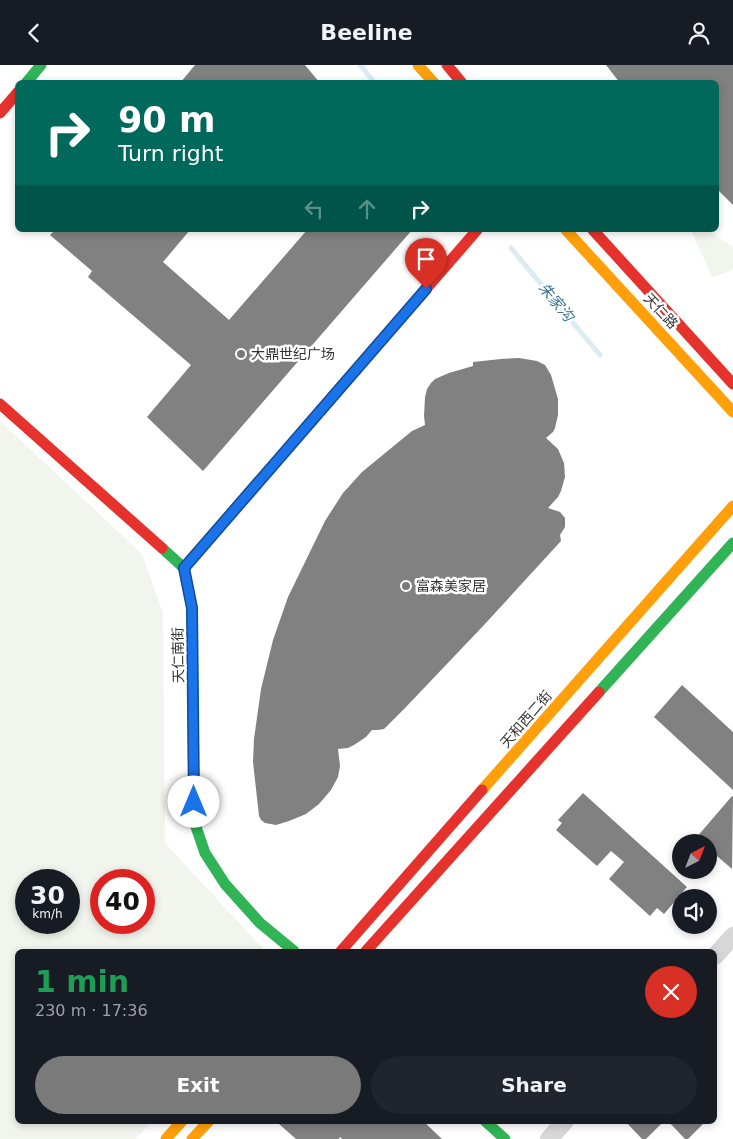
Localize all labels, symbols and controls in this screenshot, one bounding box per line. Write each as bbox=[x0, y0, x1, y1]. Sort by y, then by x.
icon: back bbox=[20, 19, 48, 47]
icon: person bbox=[685, 19, 713, 47]
text: Beeline bbox=[320, 20, 413, 45]
icon: right bbox=[35, 100, 100, 165]
text: 90 m bbox=[118, 100, 215, 140]
text: Turn right bbox=[118, 141, 223, 166]
icon: left bbox=[300, 195, 328, 223]
icon: ahead bbox=[353, 195, 381, 223]
icon: right bbox=[406, 195, 434, 223]
pin bbox=[405, 238, 447, 289]
icon: arrive bbox=[412, 245, 440, 273]
water label: 朱家沟 bbox=[535, 279, 579, 327]
street label: 天仁路 bbox=[641, 290, 681, 332]
place label: 大鼎世纪广场 bbox=[251, 346, 335, 362]
marker: 大鼎世纪广场 bbox=[235, 348, 247, 360]
place label: 富森美家居 bbox=[416, 578, 486, 594]
marker: 富森美家居 bbox=[400, 580, 412, 592]
street label: 天仁南街 bbox=[170, 627, 186, 683]
street label: 天和西二街 bbox=[497, 687, 555, 751]
position arrow bbox=[167, 775, 219, 827]
north arrow bbox=[672, 834, 718, 879]
map controls bbox=[672, 834, 717, 934]
speed limit sign: 40 bbox=[90, 869, 155, 934]
text: 30 bbox=[30, 881, 65, 910]
button: sound bbox=[672, 889, 717, 934]
text: km/h bbox=[32, 907, 63, 921]
text: 1 min bbox=[35, 964, 129, 999]
button: close bbox=[645, 966, 697, 1018]
text: 230 m · 17:36 bbox=[35, 1001, 148, 1020]
button: Exit bbox=[35, 1056, 361, 1114]
button: Share bbox=[371, 1056, 697, 1114]

